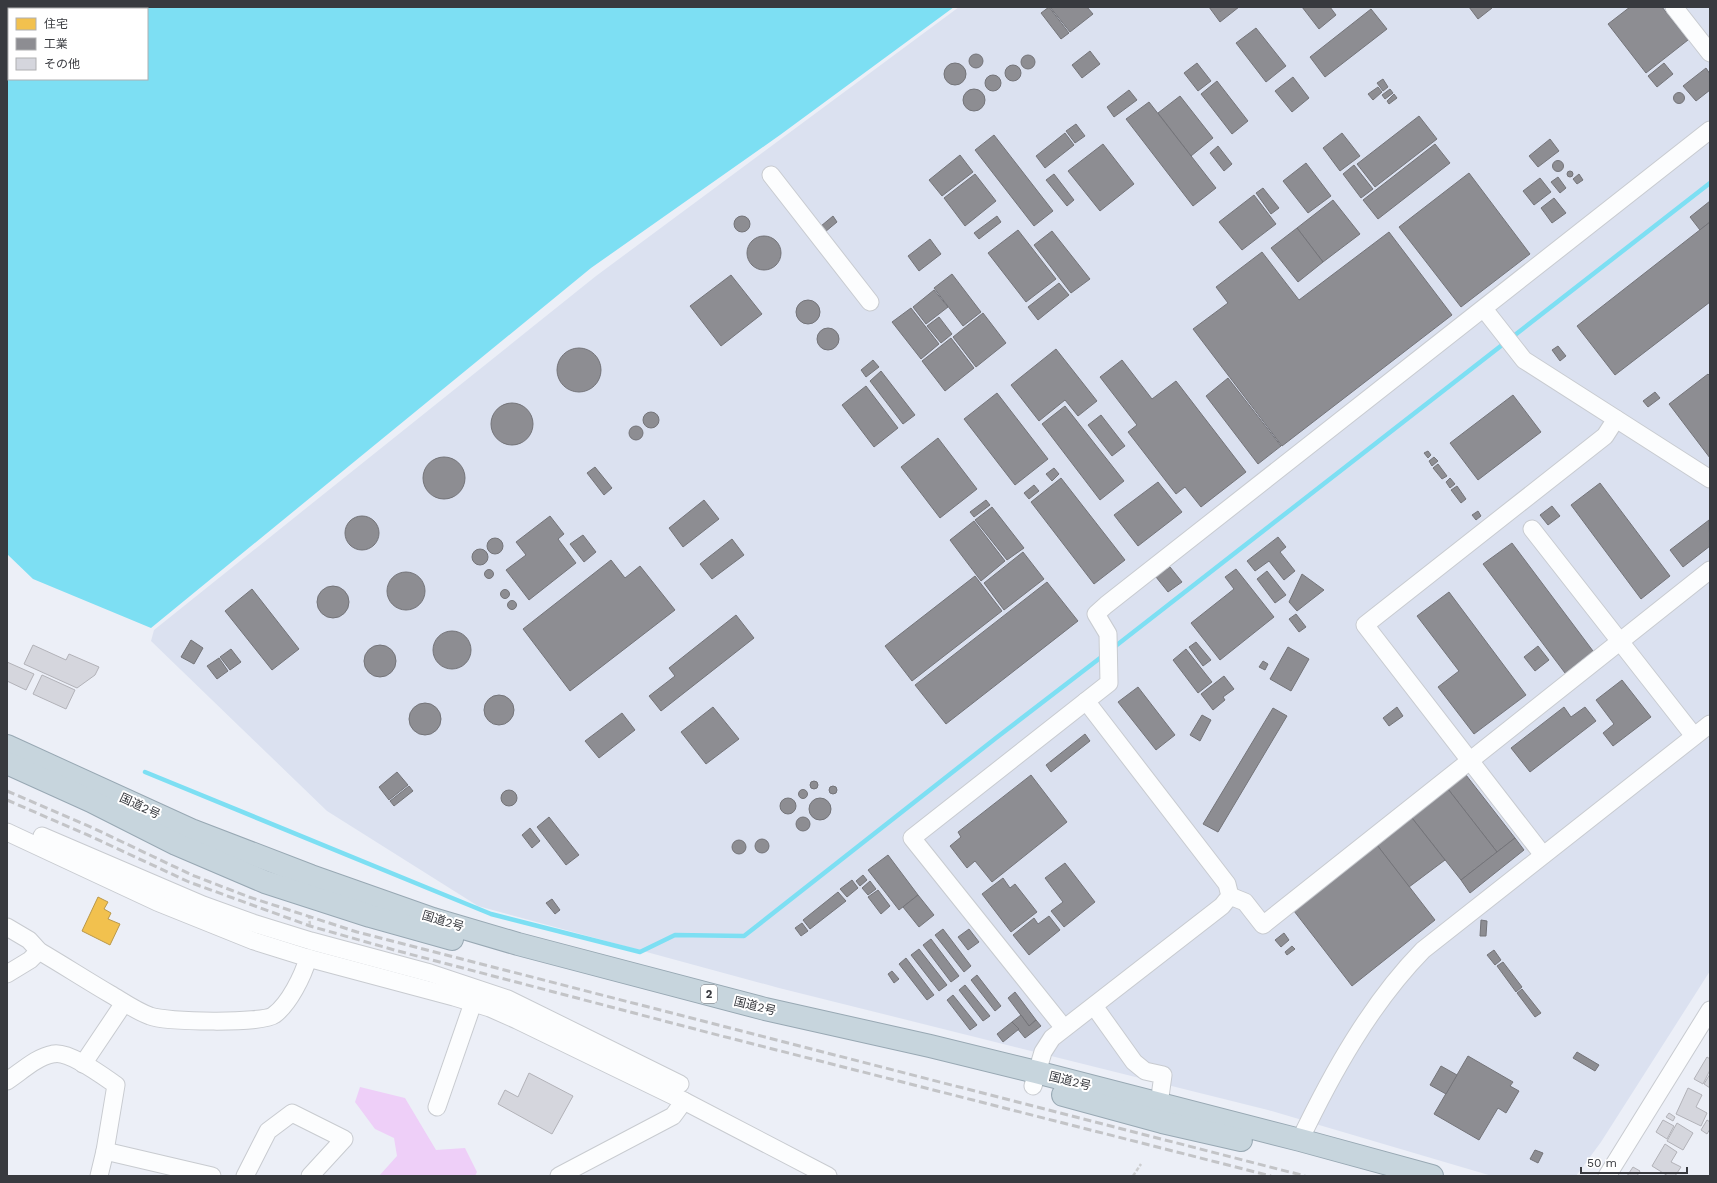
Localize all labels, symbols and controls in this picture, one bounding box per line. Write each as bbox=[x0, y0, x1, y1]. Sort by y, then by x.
legend bbox=[8, 8, 148, 80]
text: 住宅 bbox=[44, 17, 68, 31]
text: 工業 bbox=[44, 37, 68, 51]
text: その他 bbox=[44, 57, 80, 71]
street label: 国道2号 bbox=[118, 791, 162, 821]
street label: 国道2号 bbox=[420, 908, 466, 934]
road number: 2 bbox=[701, 985, 717, 1003]
street label: 国道2号 bbox=[732, 994, 778, 1018]
street label: 国道2号 bbox=[1047, 1069, 1093, 1093]
scale bar bbox=[1581, 1149, 1687, 1175]
text: 50 m bbox=[1587, 1156, 1617, 1170]

